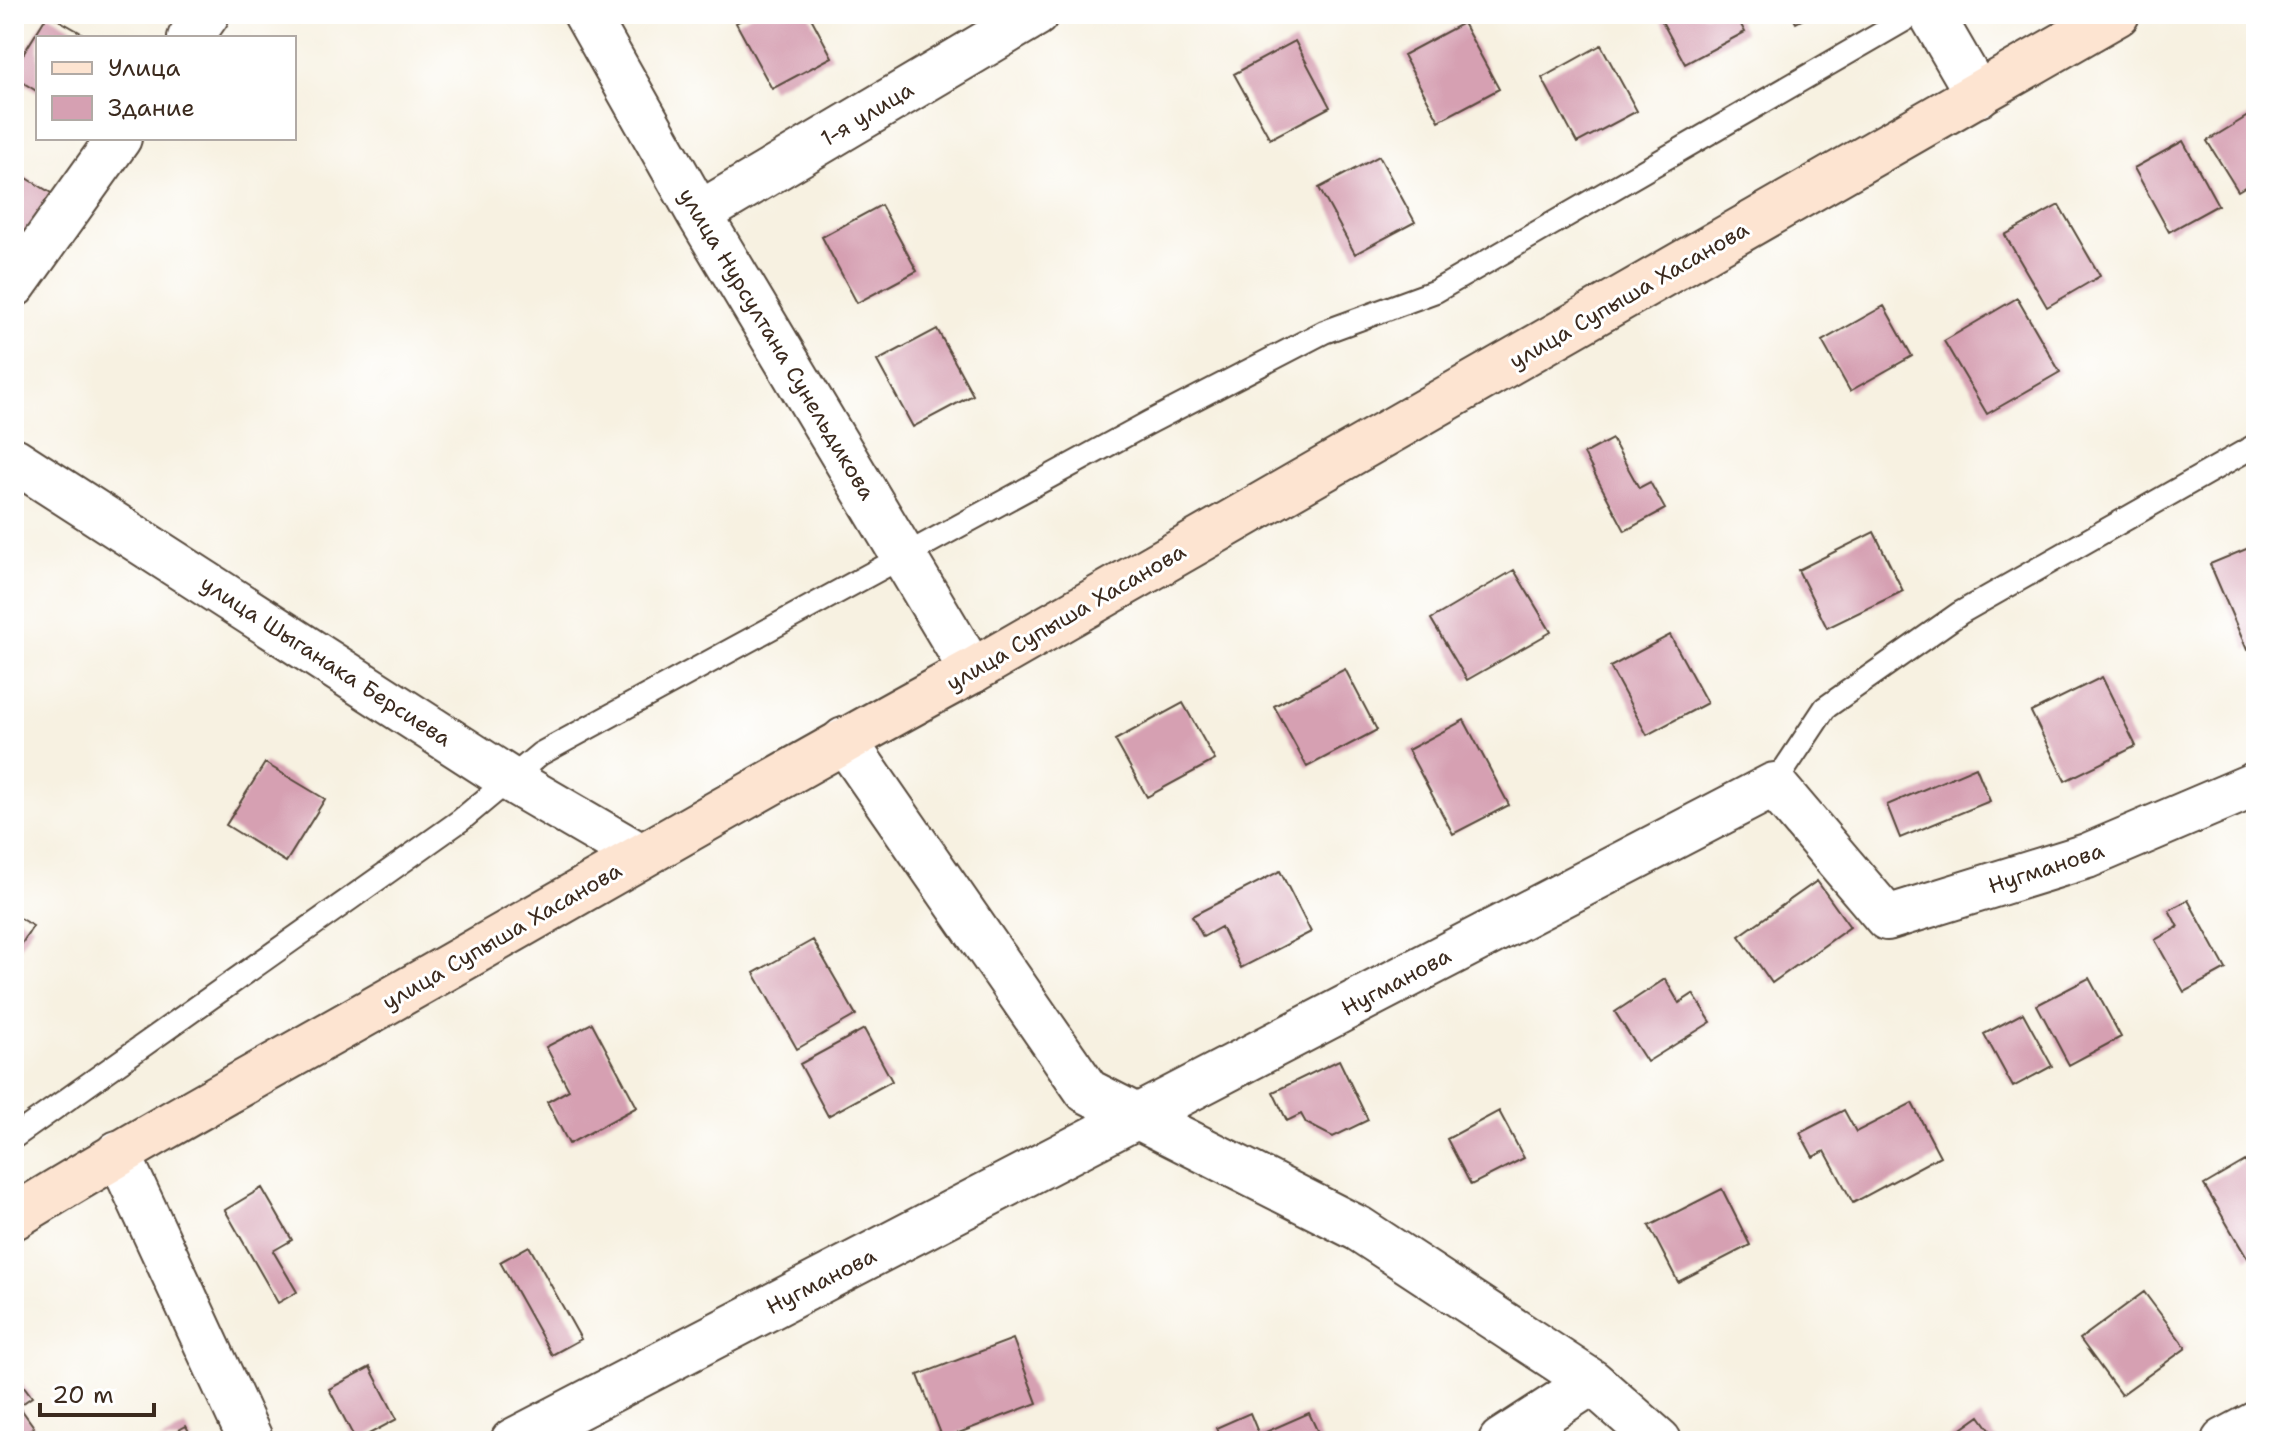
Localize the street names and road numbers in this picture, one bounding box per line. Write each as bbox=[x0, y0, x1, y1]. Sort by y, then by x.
street label: 1-я улица bbox=[815, 75, 919, 153]
street label: улица Нурсултана Сунельдикова bbox=[672, 183, 882, 506]
street label: улица Супыша Хасанова bbox=[1504, 214, 1754, 375]
street label: улица Супыша Хасанова bbox=[941, 536, 1191, 697]
street label: улица Шыганака Берсиева bbox=[195, 569, 457, 753]
street label: Нугманова bbox=[1984, 836, 2108, 900]
street label: улица Супыша Хасанова bbox=[377, 855, 627, 1016]
street label: Нугманова bbox=[1336, 941, 1456, 1023]
street label: Нугманова bbox=[761, 1241, 881, 1321]

